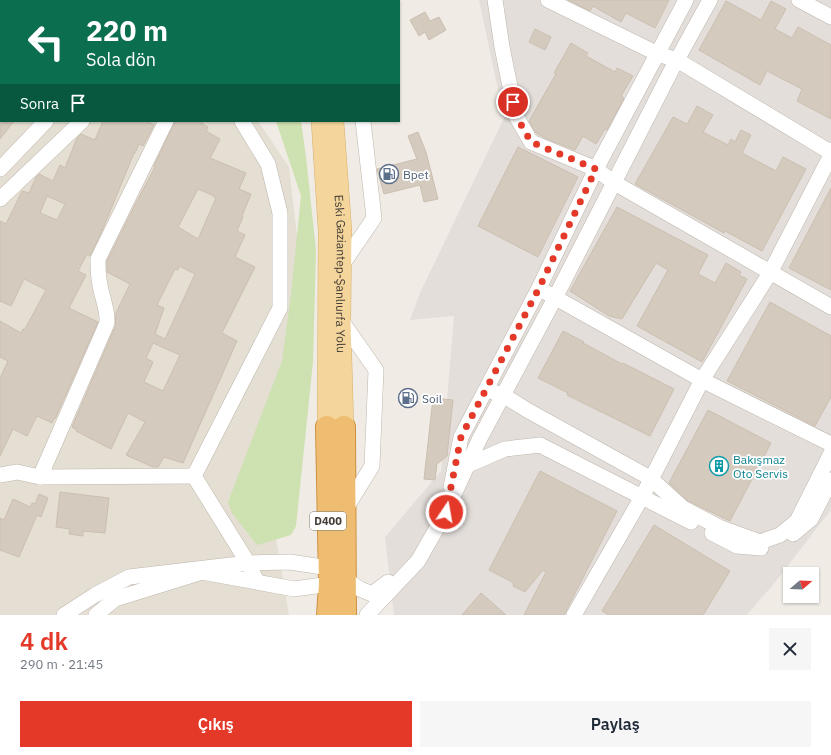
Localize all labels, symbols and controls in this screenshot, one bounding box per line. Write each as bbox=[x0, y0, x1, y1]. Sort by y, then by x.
text: 220 m bbox=[86, 12, 168, 49]
icon: left bbox=[20, 16, 72, 68]
text: Sola dön bbox=[86, 48, 156, 71]
pin bbox=[496, 85, 530, 119]
icon: arrive bbox=[502, 91, 524, 113]
icon: arrive bbox=[67, 92, 89, 114]
text: Sonra bbox=[20, 94, 59, 113]
fuel station icon: Bpet bbox=[378, 163, 400, 185]
place label: Bpet bbox=[403, 167, 429, 182]
street label: Eski Gaziantep-Şanlıurfa Yolu bbox=[332, 194, 350, 353]
fuel station icon: Soil bbox=[397, 387, 419, 409]
place label: Soil bbox=[422, 391, 442, 406]
place label: Bakışmaz Oto Servis bbox=[733, 452, 788, 481]
building icon: Bakışmaz Oto Servis bbox=[708, 455, 730, 477]
position arrow bbox=[425, 491, 467, 533]
road number: D400 bbox=[310, 512, 346, 530]
north arrow bbox=[783, 567, 819, 603]
map controls bbox=[783, 567, 819, 603]
text: 4 dk bbox=[20, 625, 68, 657]
button: close bbox=[769, 628, 811, 670]
text: 290 m · 21:45 bbox=[20, 656, 103, 673]
button: Çıkış bbox=[20, 701, 412, 747]
button: Paylaş bbox=[420, 701, 811, 747]

